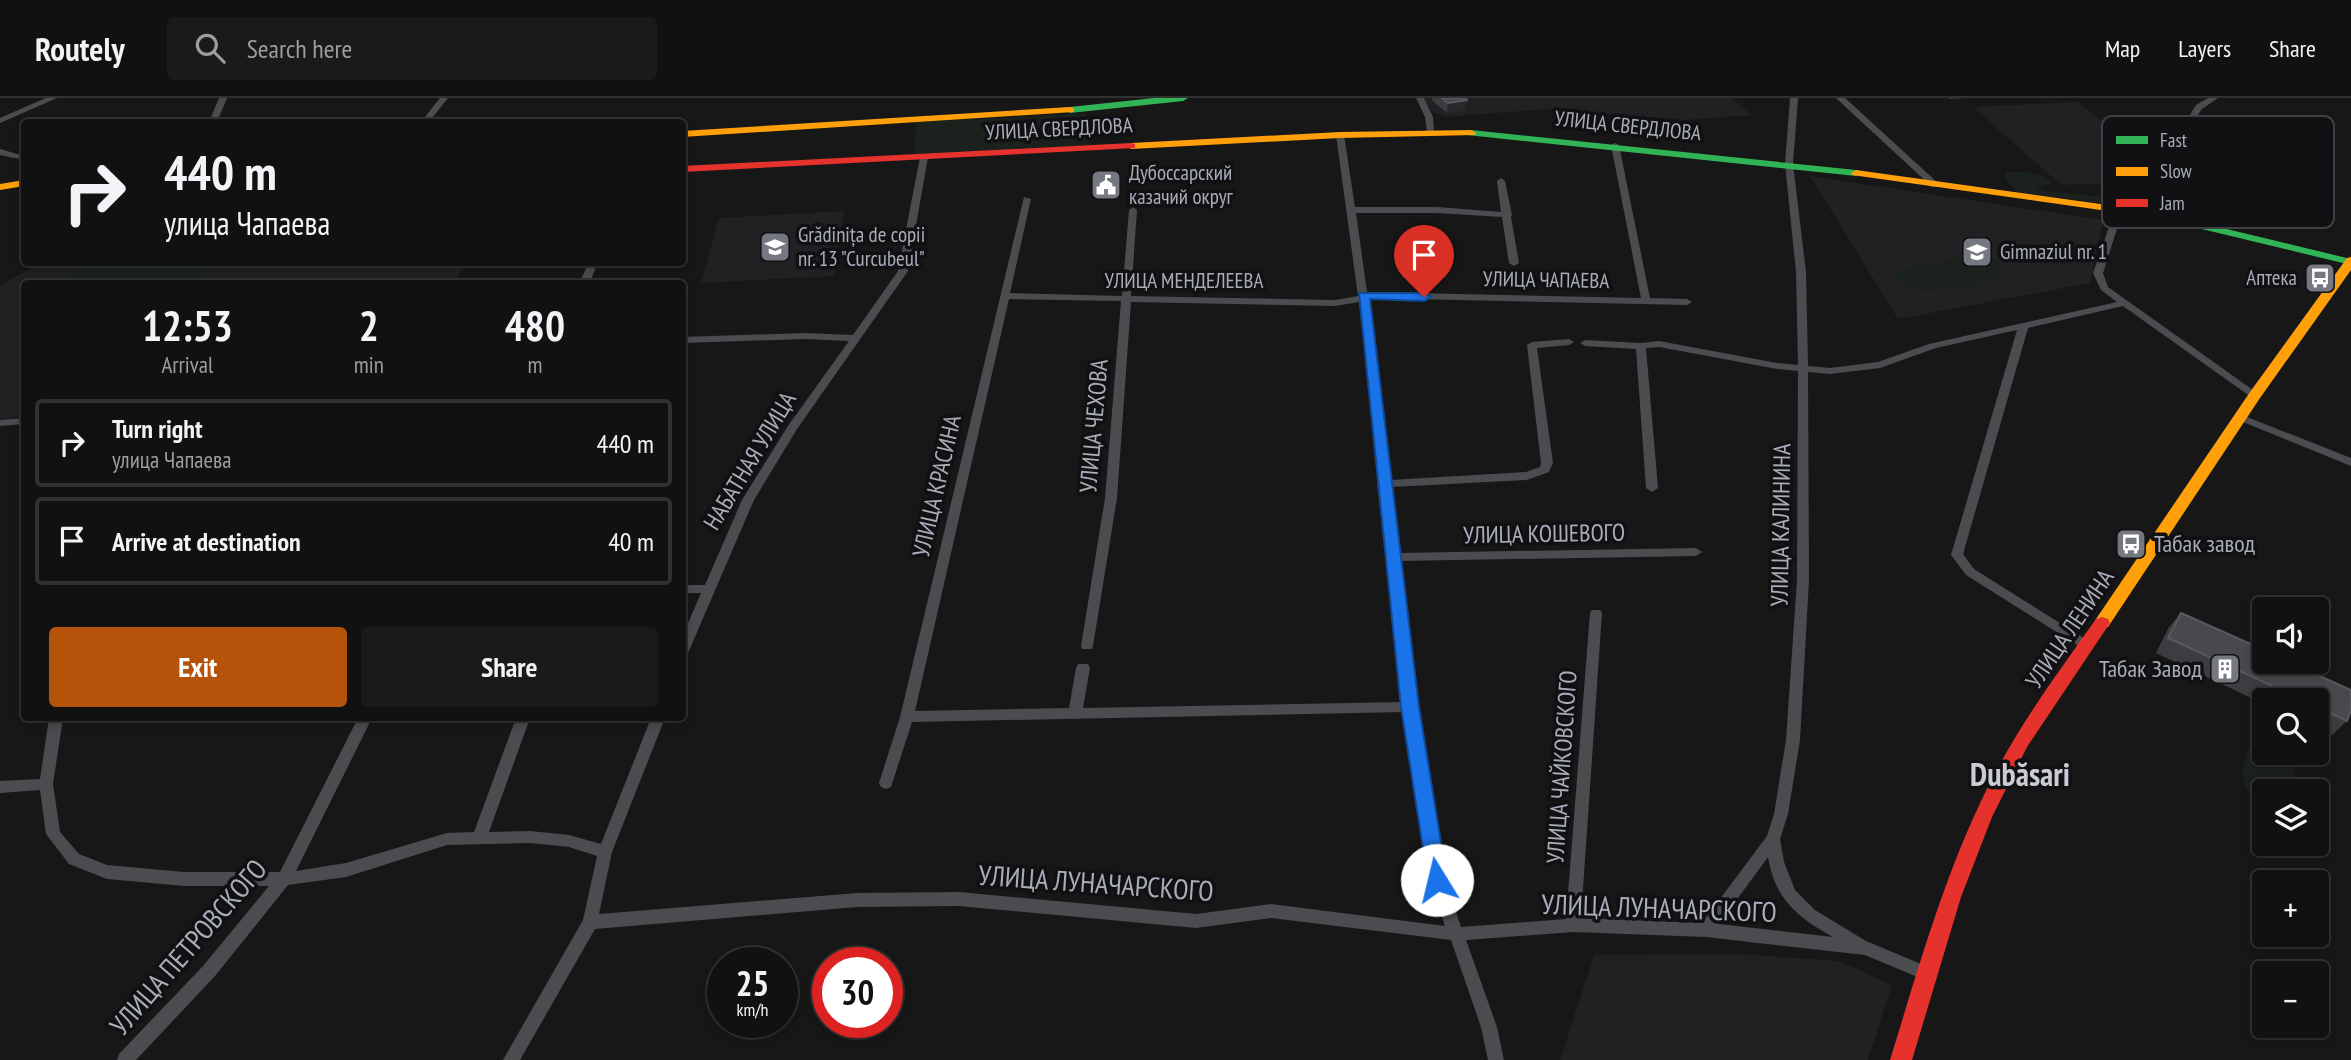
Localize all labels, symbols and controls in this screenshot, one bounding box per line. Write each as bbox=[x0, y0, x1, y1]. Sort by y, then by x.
search box bbox=[167, 17, 657, 80]
text: Routely bbox=[35, 27, 125, 70]
icon: search bbox=[191, 29, 229, 67]
text: Search here bbox=[247, 32, 352, 65]
text: Map bbox=[2105, 33, 2140, 64]
text: Layers bbox=[2178, 33, 2231, 64]
text: Share bbox=[2269, 33, 2316, 64]
street label: УЛИЦА СВЕРДЛОВА bbox=[1553, 104, 1703, 147]
street label: УЛИЦА СВЕРДЛОВА bbox=[985, 111, 1133, 146]
legend bbox=[2102, 116, 2334, 228]
text: Fast bbox=[2160, 128, 2188, 152]
text: 440 m bbox=[164, 140, 277, 204]
icon: right bbox=[49, 147, 140, 238]
place label: Дубоссарский казачий округ bbox=[1129, 159, 1234, 210]
text: Slow bbox=[2160, 159, 2193, 183]
public building icon: Дубоссарский казачий округ bbox=[1089, 168, 1123, 202]
text: Jam bbox=[2159, 191, 2185, 215]
text: улица Чапаева bbox=[164, 202, 330, 244]
place label: Grădinița de copii nr. 13 "Curcubeul" bbox=[798, 221, 925, 272]
pin bbox=[1394, 225, 1454, 297]
school or university icon: Grădinița de copii nr. 13 "Curcubeul" bbox=[758, 230, 792, 264]
school or university icon: Gimnaziul nr. 1 bbox=[1960, 235, 1994, 269]
icon: arrive bbox=[1405, 236, 1443, 274]
place label: Gimnaziul nr. 1 bbox=[2000, 238, 2107, 265]
bus stop icon: Аптека bbox=[2303, 261, 2337, 295]
place label: Аптека bbox=[2246, 264, 2297, 291]
street label: УЛИЦА ЧАПАЕВА bbox=[1483, 265, 1610, 294]
street label: УЛИЦА МЕНДЕЛЕЕВА bbox=[1105, 267, 1264, 294]
text: 12:53 bbox=[142, 298, 233, 353]
text: 2 bbox=[359, 298, 379, 353]
text: 480 bbox=[505, 298, 565, 353]
text: Arrival bbox=[161, 350, 213, 379]
text: min bbox=[354, 350, 384, 379]
text: m bbox=[527, 350, 542, 379]
street label: УЛИЦА ЧЕХОВА bbox=[1072, 357, 1115, 494]
street label: НАБАТНАЯ УЛИЦА bbox=[696, 385, 803, 535]
street label: УЛИЦА КРАСИНА bbox=[905, 411, 968, 560]
text: Turn right bbox=[112, 412, 203, 445]
icon: right bbox=[53, 424, 91, 462]
text: 440 m bbox=[596, 427, 654, 460]
street label: УЛИЦА КАЛИНИНА bbox=[1764, 443, 1797, 607]
text: улица Чапаева bbox=[112, 445, 232, 474]
street label: УЛИЦА КОШЕВОГО bbox=[1463, 517, 1625, 550]
icon: arrive bbox=[53, 522, 91, 560]
text: Arrive at destination bbox=[112, 525, 301, 558]
text: 40 m bbox=[608, 525, 654, 558]
bus stop icon: Табак завод bbox=[2114, 527, 2148, 561]
place label: Табак завод bbox=[2154, 528, 2256, 559]
street label: УЛИЦА ЛЕНИНА bbox=[2018, 563, 2121, 694]
map controls bbox=[2252, 597, 2329, 1038]
button: sound bbox=[2252, 597, 2329, 674]
button: Exit bbox=[49, 627, 347, 707]
button: Share bbox=[361, 627, 658, 707]
building icon: Табак Завод bbox=[2208, 652, 2242, 686]
place label: Табак Завод bbox=[2099, 653, 2202, 684]
street label: УЛИЦА ЧАЙКОВСКОГО bbox=[1539, 669, 1584, 865]
button: search bbox=[2252, 688, 2329, 765]
district label: Dubăsari bbox=[1970, 753, 2070, 795]
button: layers bbox=[2252, 779, 2329, 856]
position arrow bbox=[1400, 843, 1474, 917]
street label: УЛИЦА ПЕТРОВСКОГО bbox=[101, 851, 274, 1043]
street label: УЛИЦА ЛУНАЧАРСКОГО bbox=[977, 856, 1215, 909]
button: + bbox=[2252, 870, 2329, 947]
street label: УЛИЦА ЛУНАЧАРСКОГО bbox=[1541, 885, 1777, 930]
speed limit sign: 30 bbox=[812, 947, 903, 1038]
text: 25 bbox=[736, 960, 769, 1006]
button: − bbox=[2252, 961, 2329, 1038]
text: km/h bbox=[737, 998, 768, 1021]

